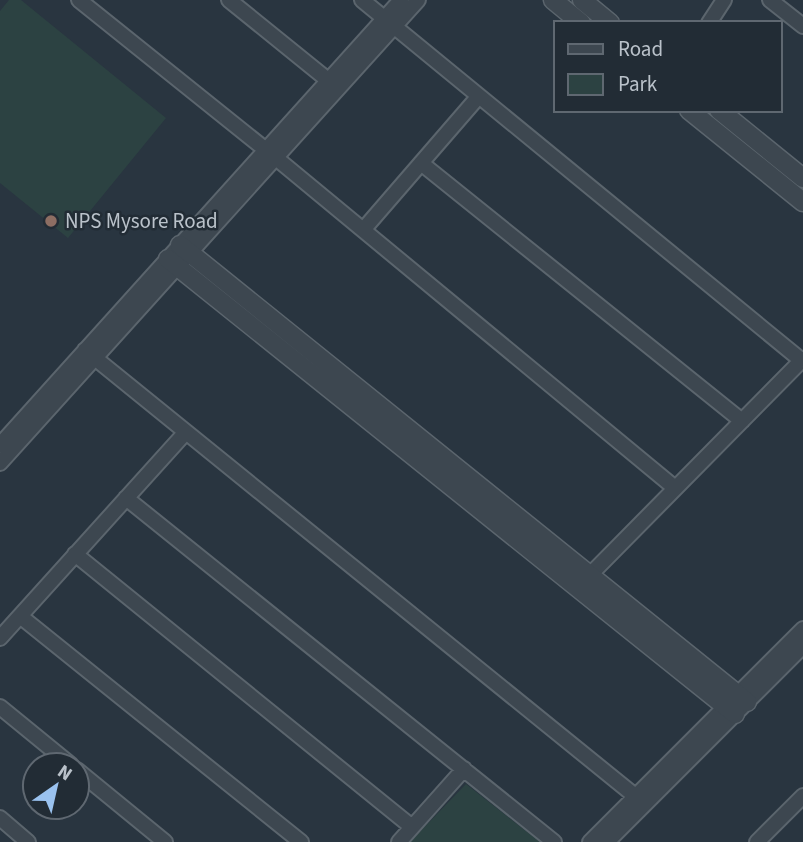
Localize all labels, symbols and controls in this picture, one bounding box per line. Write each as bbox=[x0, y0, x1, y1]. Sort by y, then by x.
legend bbox=[554, 21, 782, 112]
text: Road bbox=[618, 34, 663, 64]
text: Park bbox=[618, 69, 658, 99]
place label: NPS Mysore Road bbox=[65, 206, 218, 236]
marker: NPS Mysore Road bbox=[43, 213, 59, 229]
north arrow bbox=[21, 751, 91, 821]
text: N bbox=[52, 758, 77, 788]

